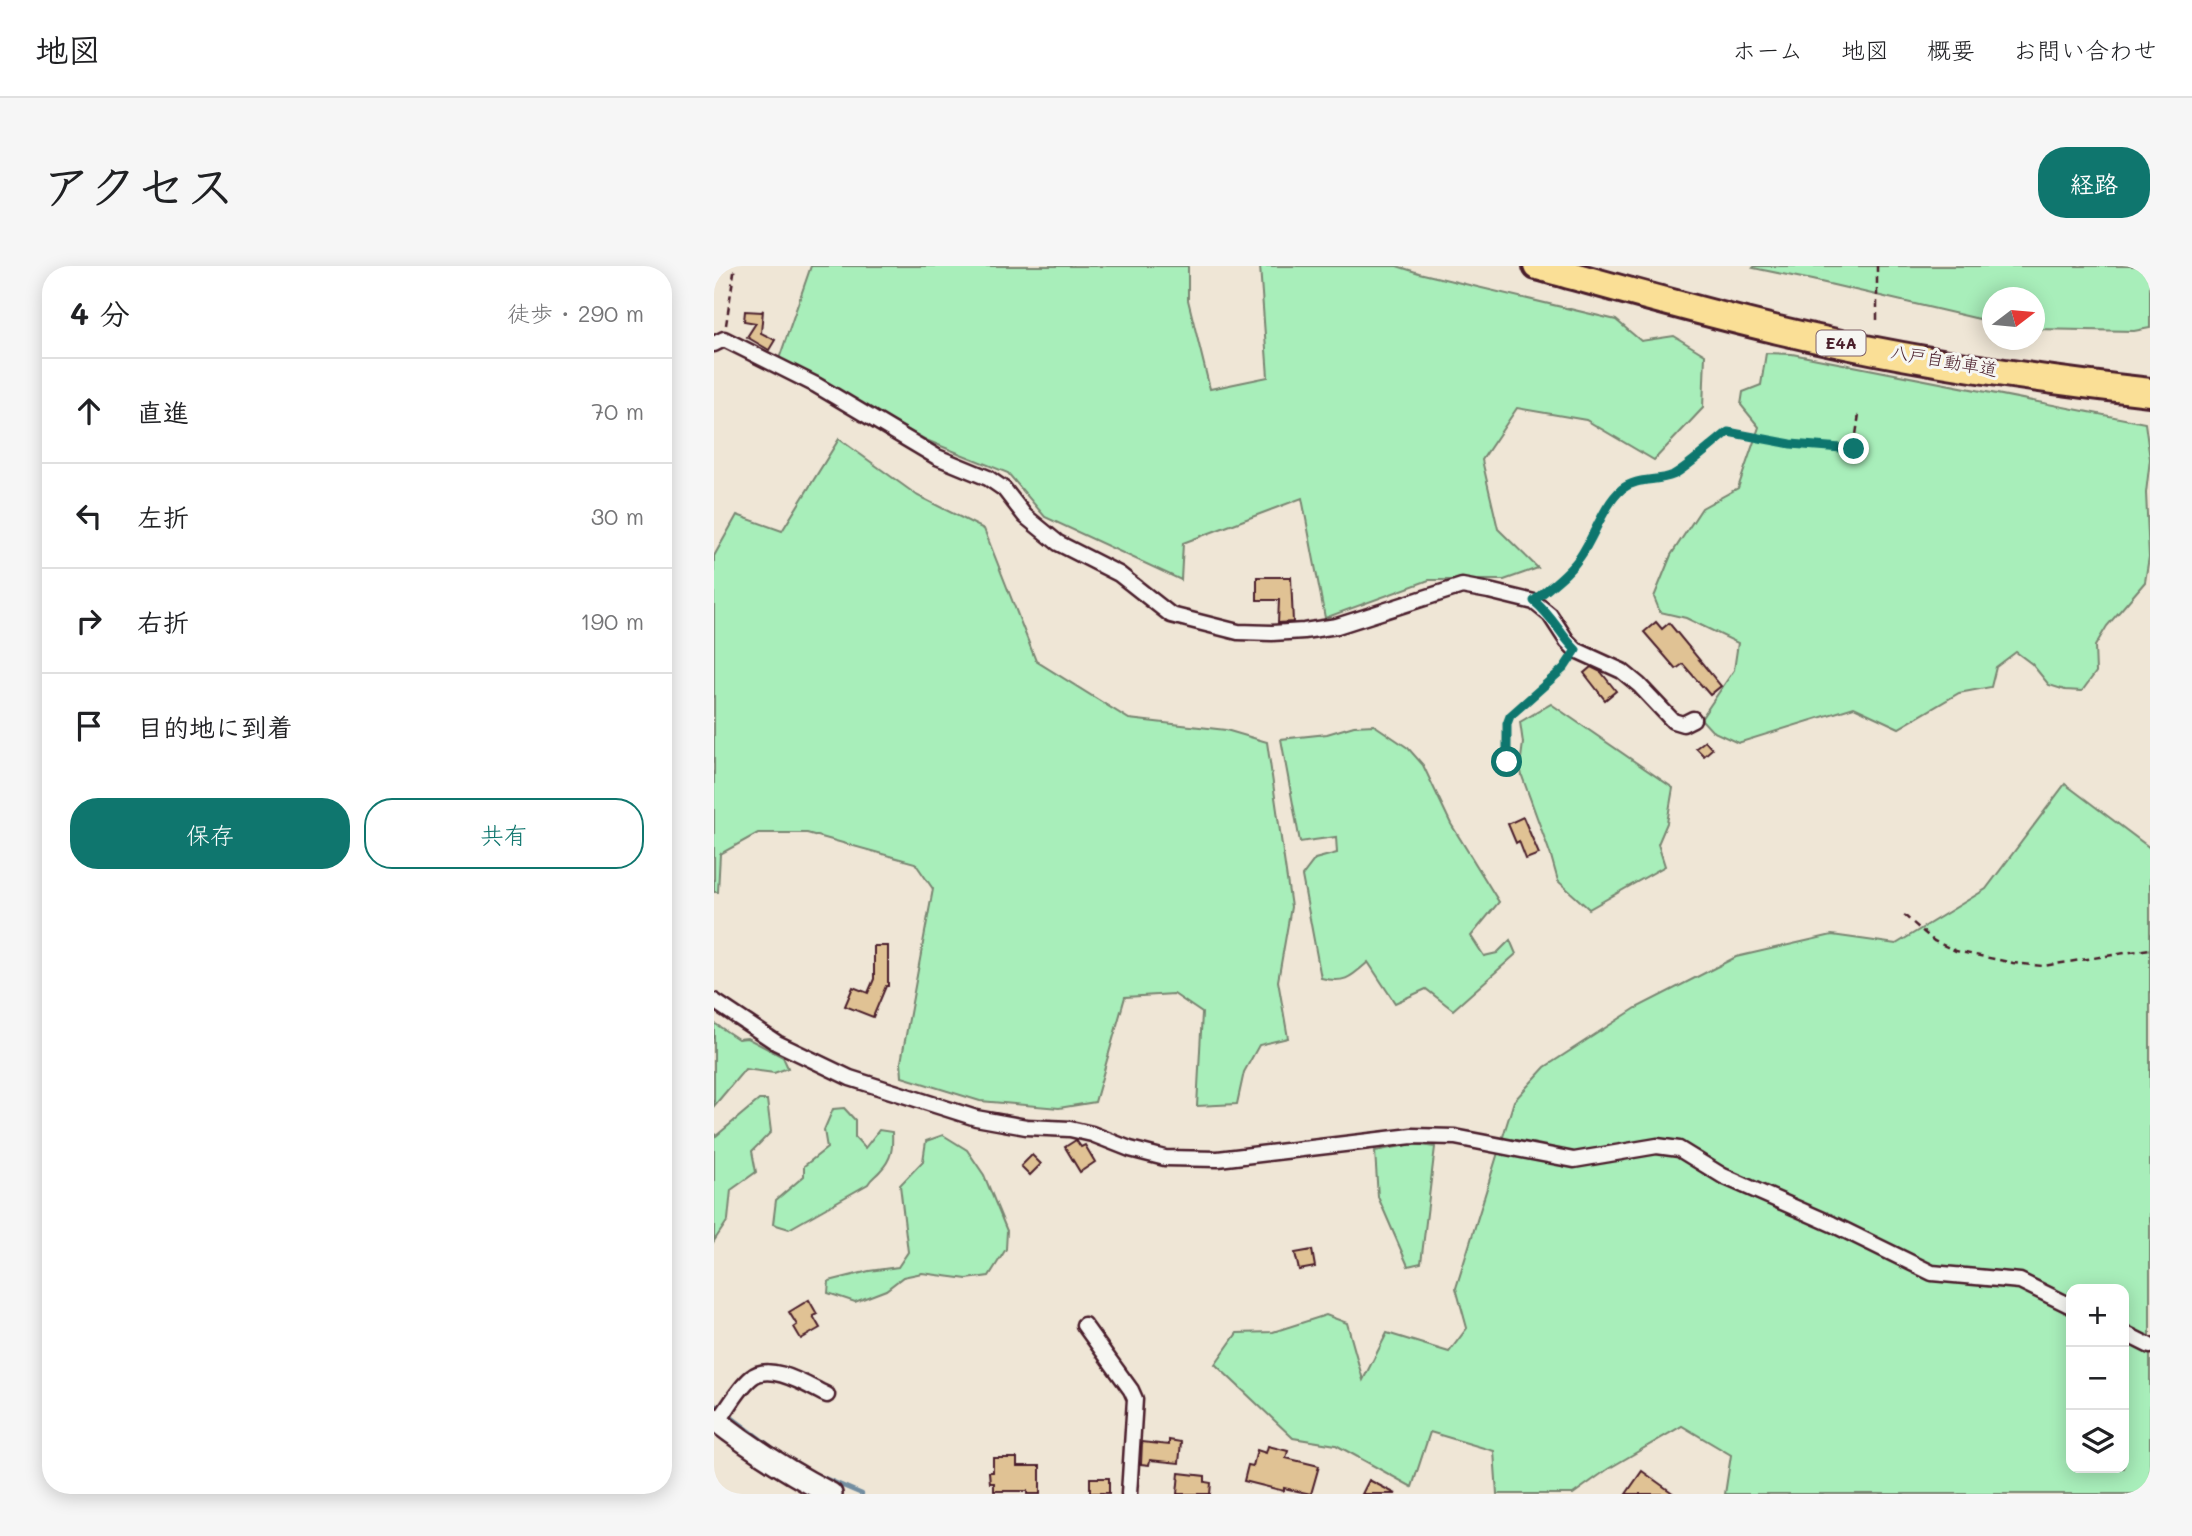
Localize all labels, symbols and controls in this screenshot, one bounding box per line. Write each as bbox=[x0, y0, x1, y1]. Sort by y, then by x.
text: 地図 bbox=[35, 27, 101, 70]
text: ホーム bbox=[1732, 34, 1803, 65]
text: 地図 bbox=[1841, 34, 1889, 65]
text: 概要 bbox=[1927, 34, 1975, 65]
text: お問い合わせ bbox=[2013, 34, 2157, 65]
button: 経路 bbox=[2038, 147, 2150, 218]
text: アクセス bbox=[42, 153, 235, 216]
north arrow bbox=[1982, 287, 2045, 350]
text: 4 分 bbox=[70, 293, 130, 333]
text: 徒歩 · 290 m bbox=[507, 298, 644, 328]
road number: E4A bbox=[1816, 330, 1866, 356]
street label: 八戸自動車道 bbox=[1889, 339, 1999, 381]
icon: ahead bbox=[70, 392, 108, 430]
text: 直進 bbox=[137, 395, 189, 429]
text: 70 m bbox=[591, 396, 644, 426]
route end bbox=[1838, 433, 1869, 464]
icon: left bbox=[70, 497, 108, 535]
text: 左折 bbox=[137, 500, 189, 534]
text: 30 m bbox=[591, 501, 644, 531]
icon: right bbox=[70, 602, 108, 640]
text: 右折 bbox=[137, 605, 189, 639]
text: 190 m bbox=[580, 606, 644, 636]
icon: arrive bbox=[70, 707, 108, 745]
text: 目的地に到着 bbox=[137, 710, 293, 744]
route start bbox=[1491, 746, 1522, 777]
button: 保存 bbox=[70, 798, 350, 869]
button: 共有 bbox=[364, 798, 644, 869]
map controls bbox=[2066, 1284, 2129, 1473]
button: + bbox=[2066, 1284, 2129, 1347]
button: − bbox=[2066, 1347, 2129, 1410]
button: layers bbox=[2066, 1410, 2129, 1473]

